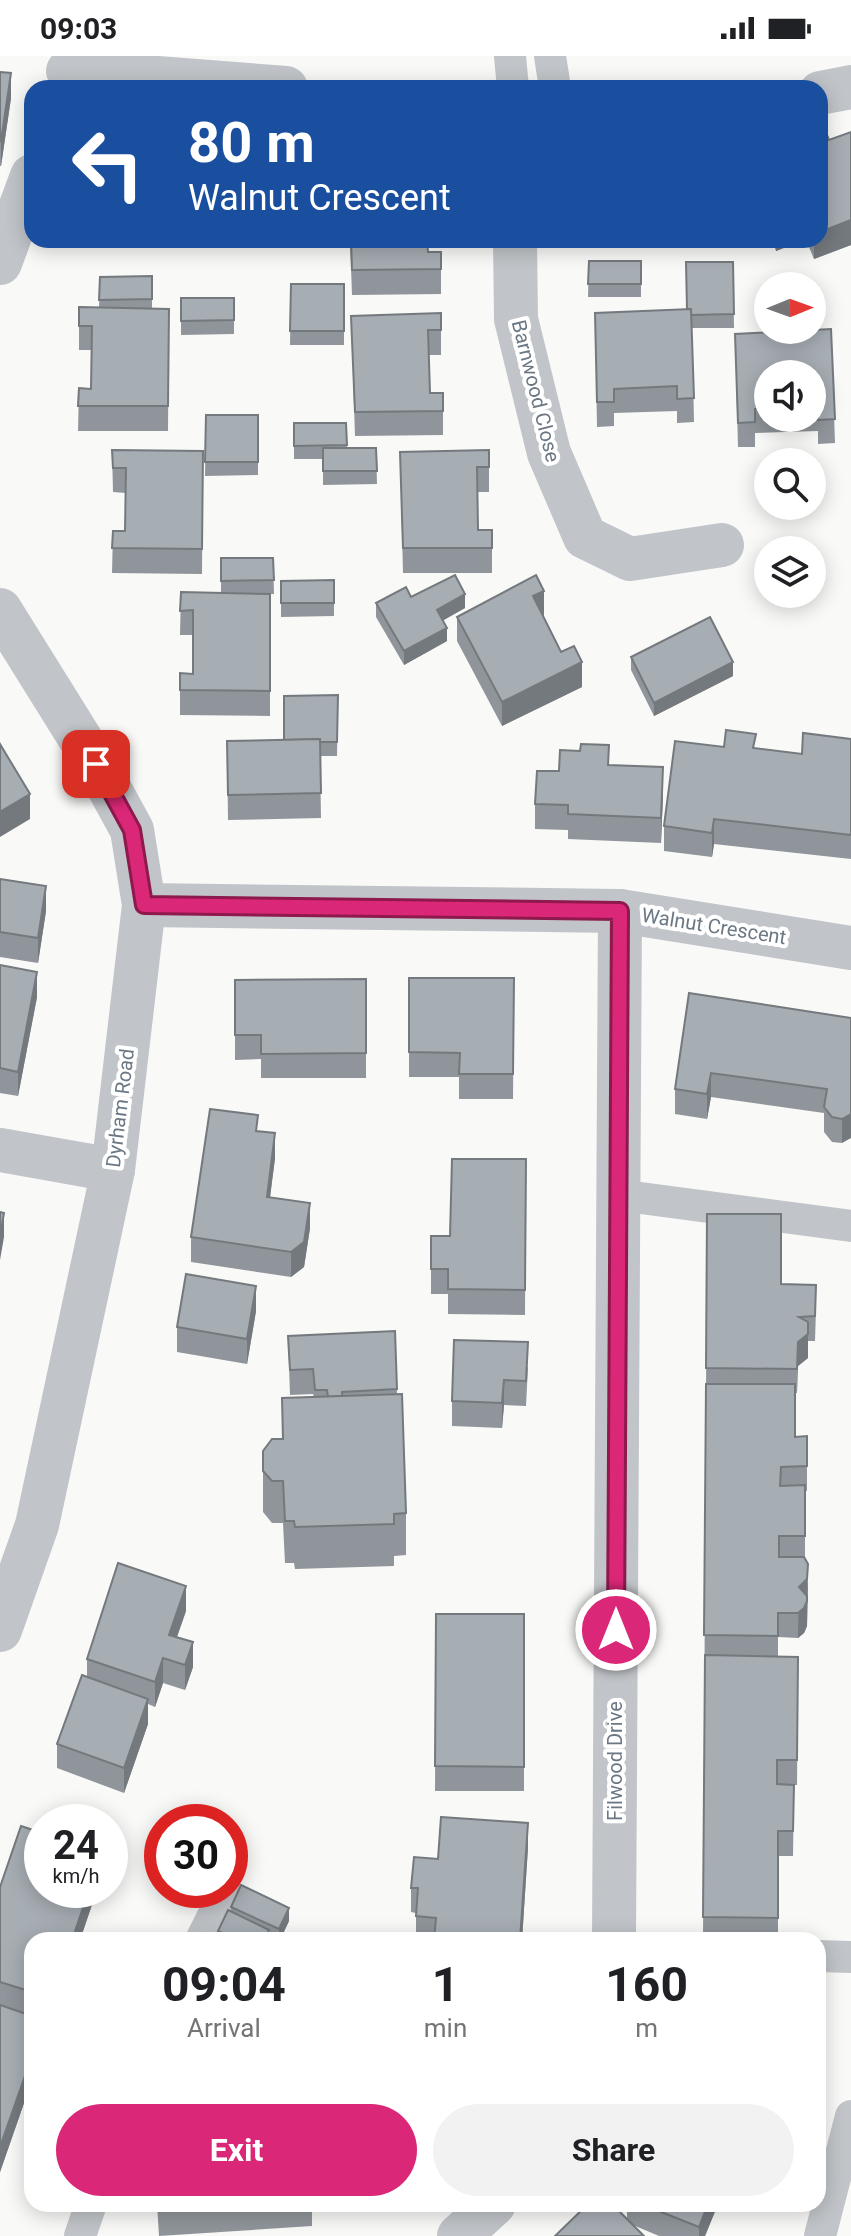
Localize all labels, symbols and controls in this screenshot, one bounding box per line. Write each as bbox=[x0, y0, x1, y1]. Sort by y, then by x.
text: 09:03 bbox=[40, 11, 117, 46]
text: 80 m bbox=[188, 110, 315, 176]
icon: left bbox=[56, 112, 160, 216]
text: Walnut Crescent bbox=[188, 177, 451, 219]
north arrow bbox=[754, 272, 826, 344]
map controls bbox=[754, 272, 826, 608]
street label: Barnwood Close bbox=[507, 318, 565, 464]
button: sound bbox=[754, 360, 826, 432]
button: search bbox=[754, 448, 826, 520]
button: layers bbox=[754, 536, 826, 608]
pin bbox=[62, 730, 130, 798]
icon: arrive bbox=[74, 742, 118, 786]
street label: Walnut Crescent bbox=[640, 903, 788, 949]
street label: Dyrham Road bbox=[101, 1047, 139, 1169]
position arrow bbox=[574, 1588, 658, 1672]
street label: Filwood Drive bbox=[603, 1701, 627, 1821]
speed limit sign: 30 bbox=[144, 1804, 248, 1908]
text: 24 bbox=[53, 1822, 99, 1869]
text: km/h bbox=[53, 1864, 99, 1888]
text: 09:04 bbox=[162, 1956, 286, 2013]
text: 1 bbox=[432, 1956, 459, 2013]
text: 160 bbox=[605, 1956, 688, 2013]
text: Arrival bbox=[187, 2013, 261, 2043]
text: min bbox=[424, 2013, 467, 2043]
text: m bbox=[635, 2013, 658, 2043]
button: Exit bbox=[56, 2104, 417, 2196]
button: Share bbox=[433, 2104, 794, 2196]

